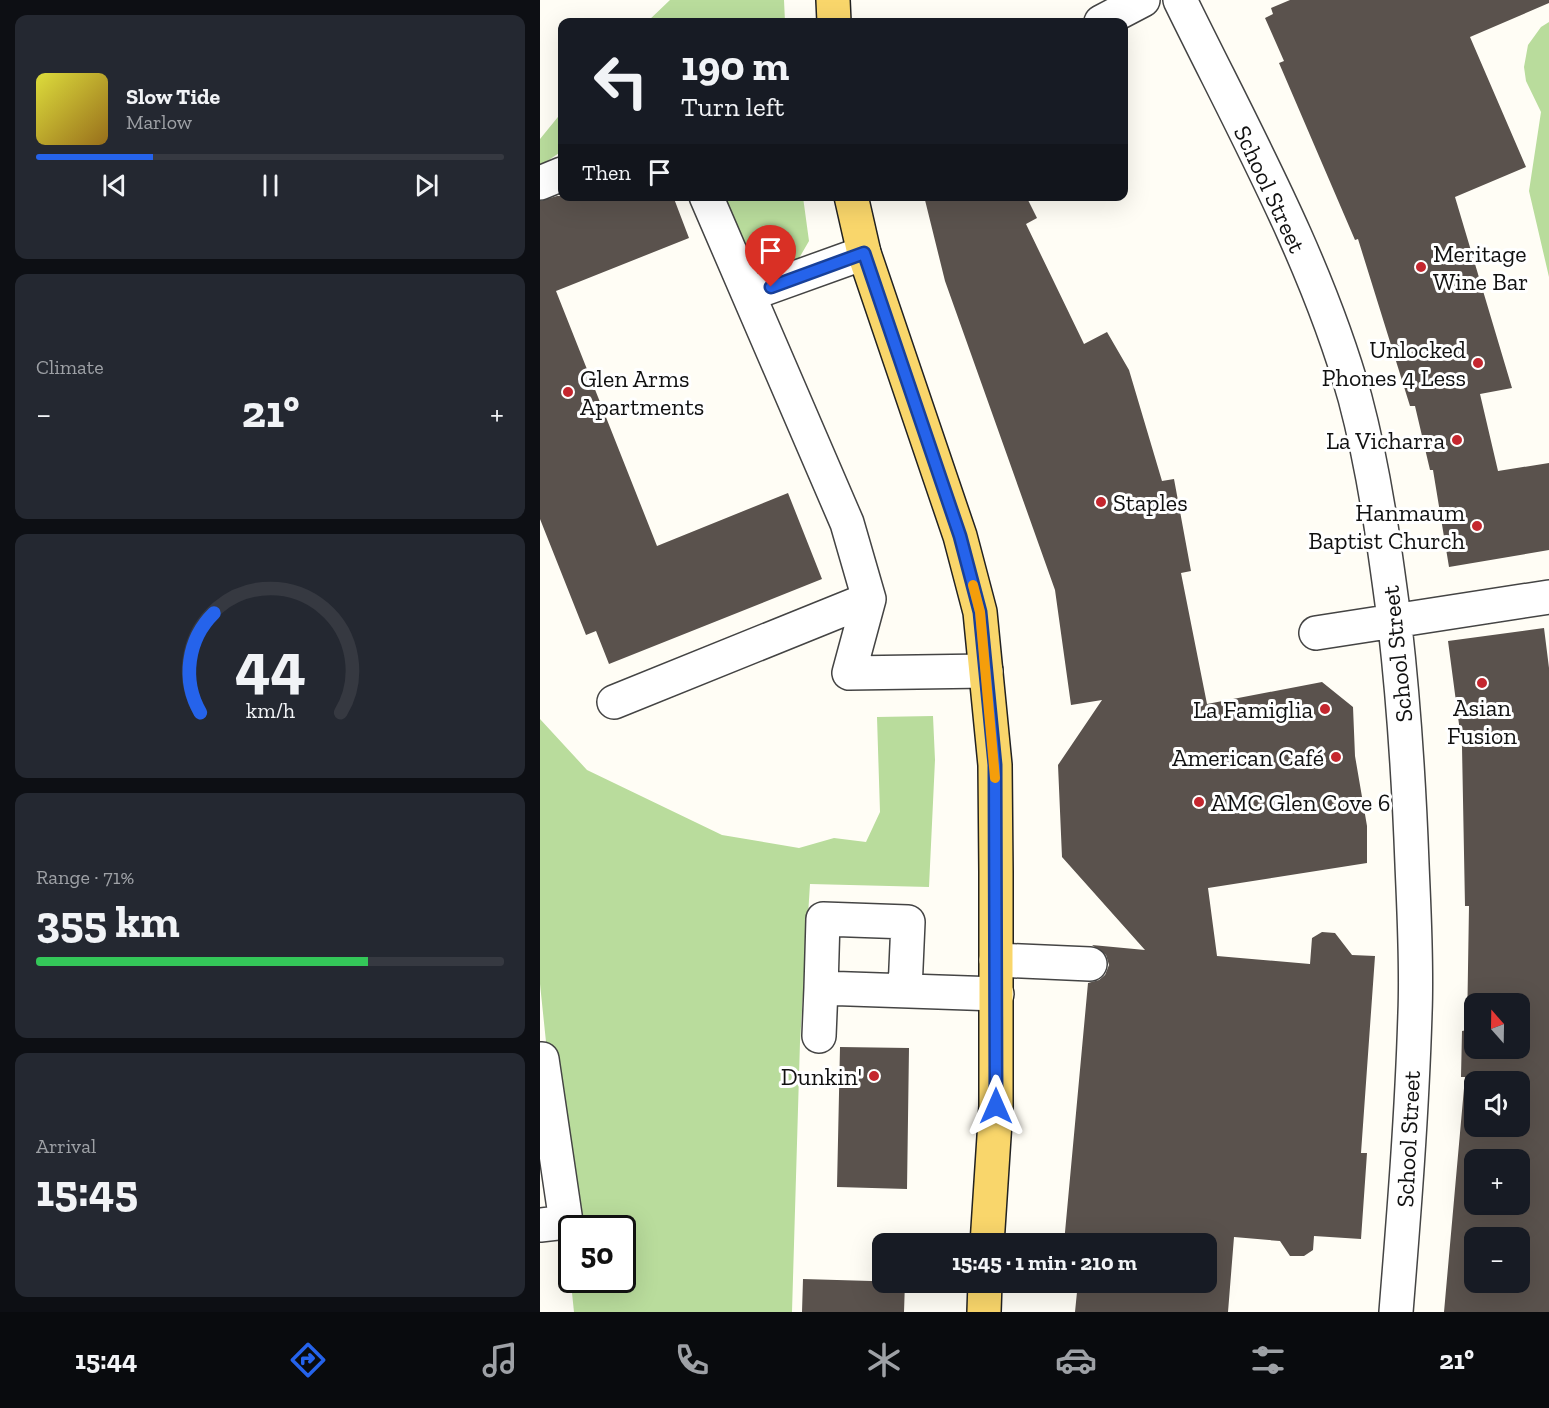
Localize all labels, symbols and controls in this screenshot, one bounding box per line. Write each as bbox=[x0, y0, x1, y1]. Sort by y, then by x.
text: 190 m bbox=[681, 40, 789, 91]
icon: left bbox=[582, 42, 660, 120]
text: Slow Tide bbox=[126, 83, 220, 110]
text: Turn left bbox=[681, 91, 784, 123]
text: Marlow bbox=[126, 110, 192, 134]
street label: School Street bbox=[1228, 121, 1312, 257]
icon: arrive bbox=[643, 156, 676, 189]
text: Then bbox=[582, 159, 631, 186]
icon: previous bbox=[98, 169, 131, 202]
icon: pause bbox=[254, 169, 287, 202]
icon: next bbox=[410, 169, 443, 202]
pin bbox=[745, 225, 796, 287]
icon: arrive bbox=[754, 234, 787, 267]
place label: Meritage Wine Bar bbox=[1433, 239, 1528, 296]
marker: Meritage Wine Bar bbox=[1414, 260, 1428, 274]
place label: Unlocked Phones 4 Less bbox=[1322, 335, 1466, 392]
text: Climate bbox=[36, 355, 104, 379]
marker: Unlocked Phones 4 Less bbox=[1471, 356, 1485, 370]
place label: Glen Arms Apartments bbox=[580, 364, 704, 421]
text: 21° bbox=[242, 385, 300, 439]
marker: Glen Arms Apartments bbox=[561, 385, 575, 399]
text: − bbox=[36, 394, 51, 433]
text: + bbox=[490, 394, 504, 433]
place label: La Vicharra bbox=[1326, 426, 1445, 455]
marker: La Vicharra bbox=[1450, 433, 1464, 447]
place label: Staples bbox=[1113, 488, 1188, 517]
marker: Staples bbox=[1094, 495, 1108, 509]
place label: Hanmaum Baptist Church bbox=[1308, 498, 1466, 555]
marker: Hanmaum Baptist Church bbox=[1470, 519, 1484, 533]
street label: School Street bbox=[1375, 584, 1419, 724]
text: 44 bbox=[234, 628, 306, 703]
marker: Asian Fusion bbox=[1475, 676, 1489, 690]
place label: Asian Fusion bbox=[1447, 693, 1517, 750]
place label: La Famiglia bbox=[1193, 695, 1313, 724]
text: km/h bbox=[246, 698, 294, 723]
marker: La Famiglia bbox=[1318, 702, 1332, 716]
place label: American Café bbox=[1172, 743, 1324, 772]
marker: American Café bbox=[1329, 750, 1343, 764]
place label: AMC Glen Cove 6 bbox=[1211, 788, 1391, 817]
marker: AMC Glen Cove 6 bbox=[1192, 795, 1206, 809]
text: Range · 71% bbox=[36, 865, 134, 889]
text: 355 km bbox=[36, 895, 180, 949]
north arrow bbox=[1464, 993, 1530, 1059]
map controls bbox=[1464, 993, 1530, 1293]
place label: Dunkin' bbox=[781, 1062, 862, 1091]
marker: Dunkin' bbox=[867, 1069, 881, 1083]
street label: School Street bbox=[1390, 1070, 1426, 1208]
button: sound bbox=[1464, 1071, 1530, 1137]
position arrow bbox=[964, 1074, 1028, 1138]
text: Arrival bbox=[36, 1134, 96, 1158]
button: + bbox=[1464, 1149, 1530, 1215]
text: 15:45 bbox=[36, 1164, 138, 1218]
speed limit sign: 50 bbox=[558, 1215, 636, 1293]
button: − bbox=[1464, 1227, 1530, 1293]
text: 15:45 · 1 min · 210 m bbox=[952, 1249, 1137, 1276]
icon: directions bbox=[287, 1339, 329, 1381]
icon: music bbox=[479, 1339, 521, 1381]
icon: phone bbox=[671, 1339, 713, 1381]
icon: climate bbox=[863, 1339, 905, 1381]
icon: car bbox=[1055, 1339, 1097, 1381]
icon: filters bbox=[1247, 1339, 1289, 1381]
text: 15:44 bbox=[75, 1344, 137, 1376]
text: 21° bbox=[1439, 1344, 1474, 1376]

